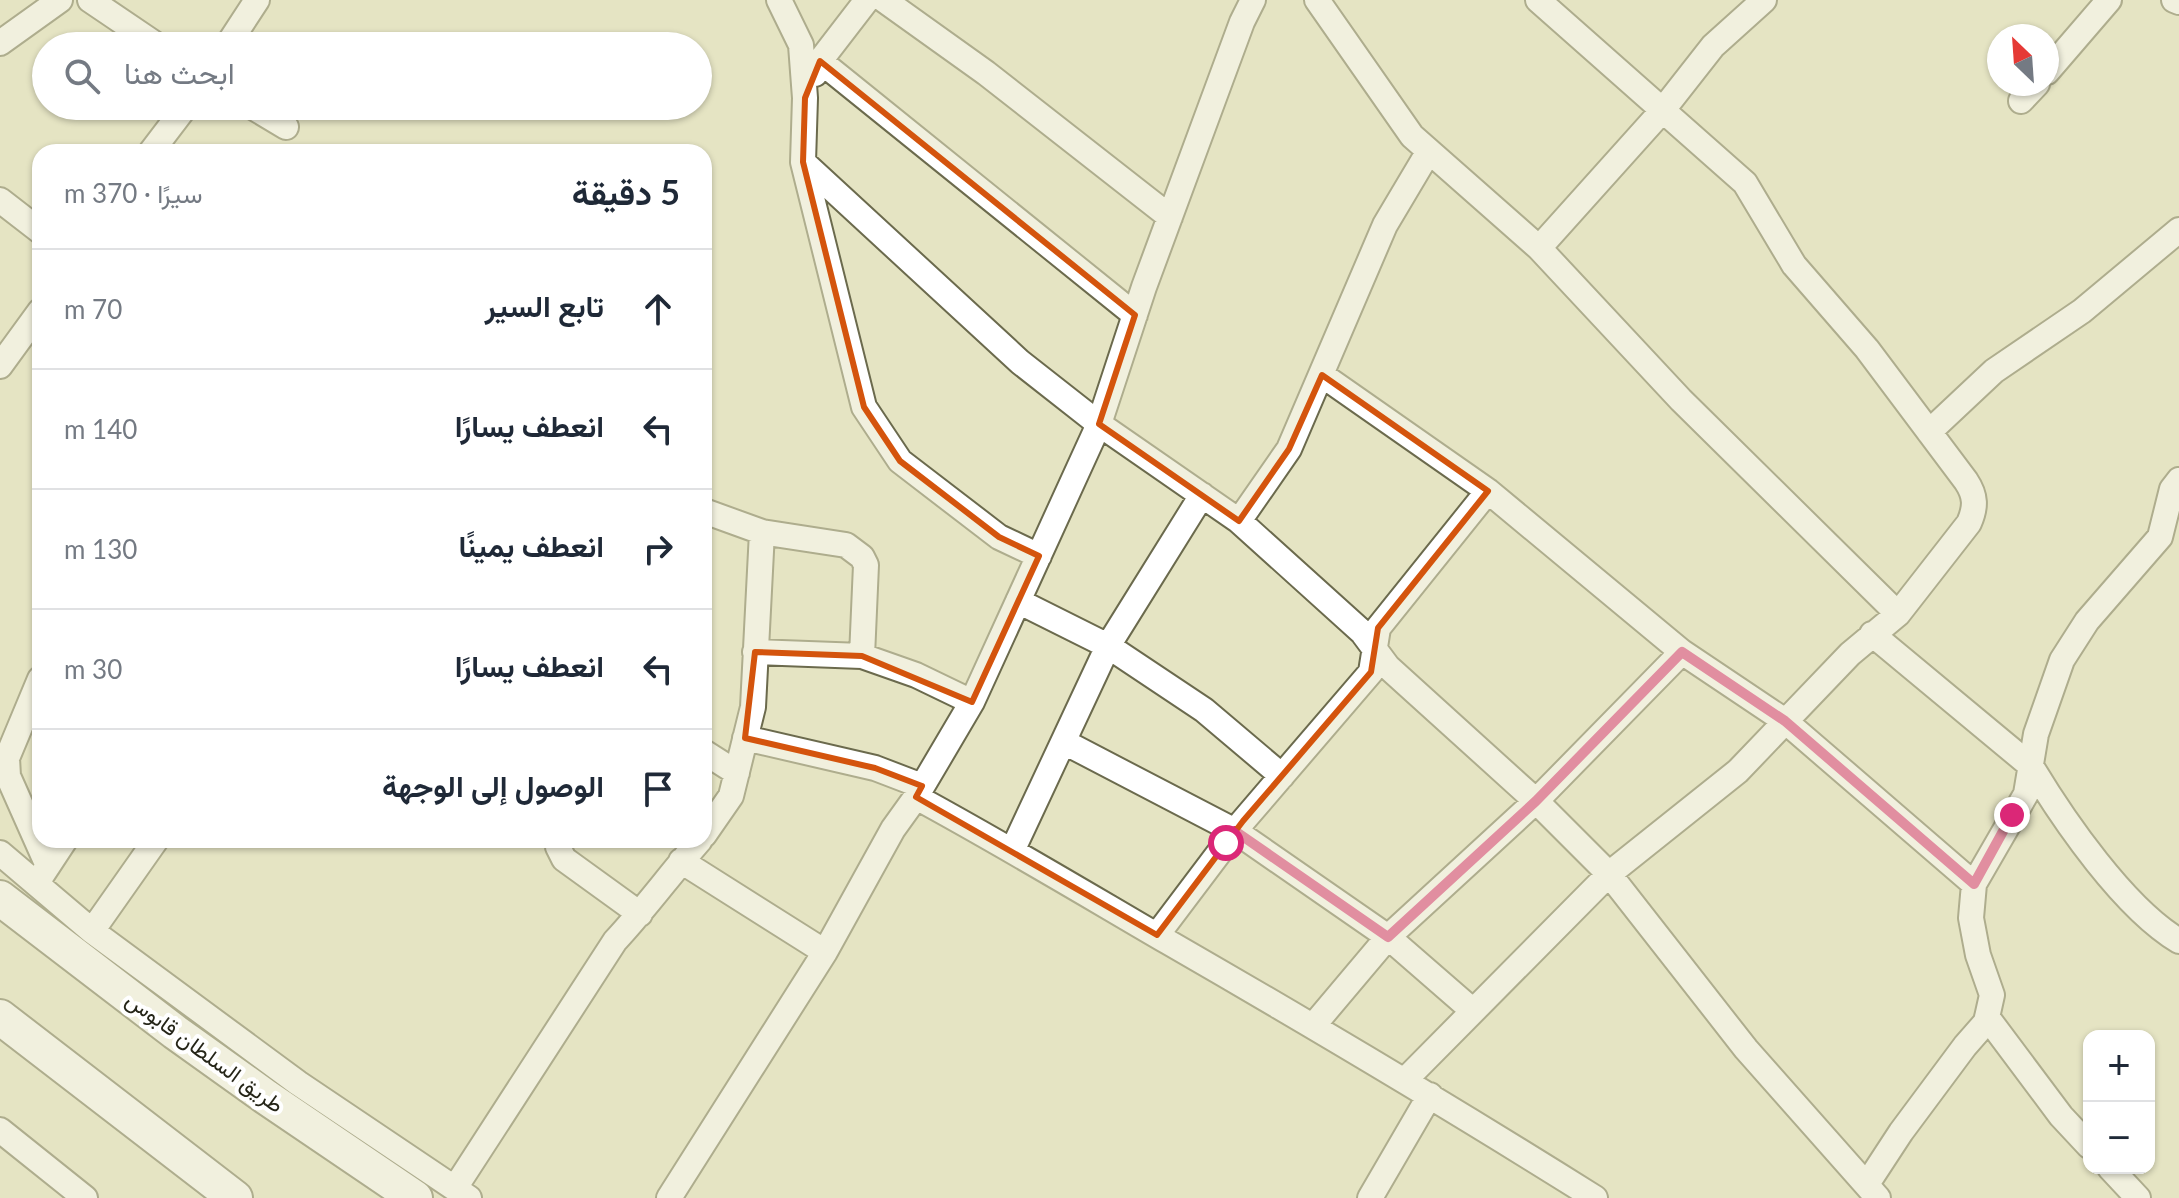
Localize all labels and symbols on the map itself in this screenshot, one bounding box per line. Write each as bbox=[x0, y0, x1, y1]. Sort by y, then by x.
north arrow bbox=[1987, 24, 2059, 96]
route end bbox=[1994, 797, 2030, 833]
route start bbox=[1208, 825, 1244, 861]
street label: طريق السلطان قابوس bbox=[121, 985, 289, 1119]

